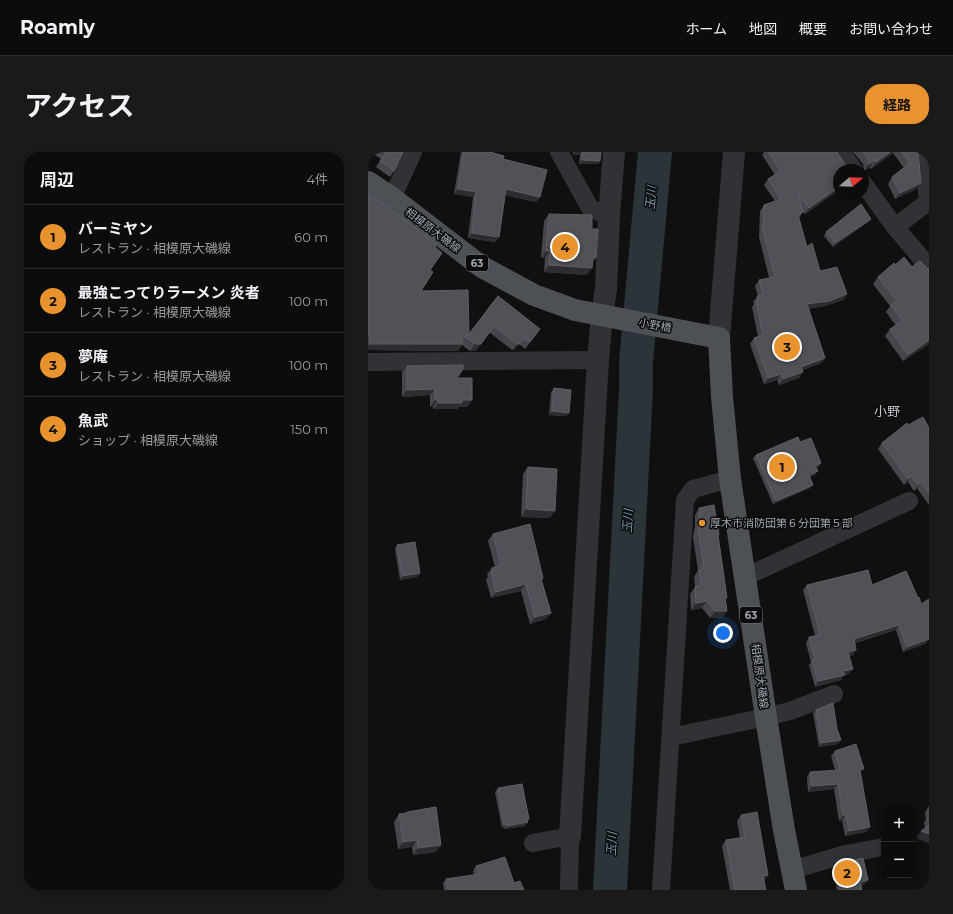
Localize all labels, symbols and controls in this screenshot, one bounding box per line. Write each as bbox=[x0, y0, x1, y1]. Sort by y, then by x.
text: Roamly bbox=[20, 16, 95, 39]
text: ホーム bbox=[685, 20, 727, 38]
text: 地図 bbox=[749, 20, 777, 38]
text: 概要 bbox=[799, 20, 827, 38]
text: お問い合わせ bbox=[849, 20, 933, 38]
button: 経路 bbox=[865, 84, 929, 124]
text: アクセス bbox=[24, 89, 135, 123]
north arrow bbox=[833, 164, 869, 200]
text: 周辺 bbox=[40, 170, 74, 190]
text: 4件 bbox=[306, 171, 328, 187]
water label: 玉川 bbox=[642, 183, 659, 211]
street label: 相模原大磯線 bbox=[402, 205, 464, 255]
text: バーミヤン bbox=[78, 219, 153, 238]
text: 1 bbox=[50, 229, 56, 245]
text: 60 m bbox=[294, 229, 328, 245]
pin: 4 bbox=[552, 232, 578, 262]
text: レストラン · 相模原大磯線 bbox=[78, 240, 231, 256]
road number: 63 bbox=[466, 255, 488, 271]
text: 最強こってりラーメン 炎者 bbox=[78, 283, 260, 302]
text: 2 bbox=[49, 293, 57, 309]
text: 100 m bbox=[289, 293, 328, 309]
text: レストラン · 相模原大磯線 bbox=[78, 304, 231, 320]
street label: 小野橋 bbox=[637, 315, 673, 335]
pin: 3 bbox=[774, 332, 800, 362]
text: 夢庵 bbox=[78, 347, 108, 366]
text: 3 bbox=[49, 357, 57, 373]
text: 100 m bbox=[289, 357, 328, 373]
text: レストラン · 相模原大磯線 bbox=[78, 368, 231, 384]
district label: 小野 bbox=[874, 403, 900, 419]
text: 魚武 bbox=[78, 411, 108, 430]
text: 4 bbox=[49, 421, 57, 437]
text: 150 m bbox=[290, 421, 328, 437]
text: ショップ · 相模原大磯線 bbox=[78, 432, 218, 448]
pin: 1 bbox=[769, 452, 795, 482]
water label: 玉川 bbox=[619, 507, 636, 533]
place label: 厚木市消防団第６分団第５部 bbox=[710, 516, 853, 530]
marker: 厚木市消防団第６分団第５部 bbox=[697, 518, 707, 528]
road number: 63 bbox=[740, 607, 762, 623]
your location bbox=[713, 623, 733, 643]
street label: 相模原大磯線 bbox=[748, 642, 772, 710]
map controls bbox=[881, 806, 917, 878]
button: + bbox=[881, 806, 917, 842]
water label: 玉川 bbox=[603, 830, 620, 856]
button: − bbox=[881, 842, 917, 878]
pin: 2 bbox=[834, 858, 860, 888]

